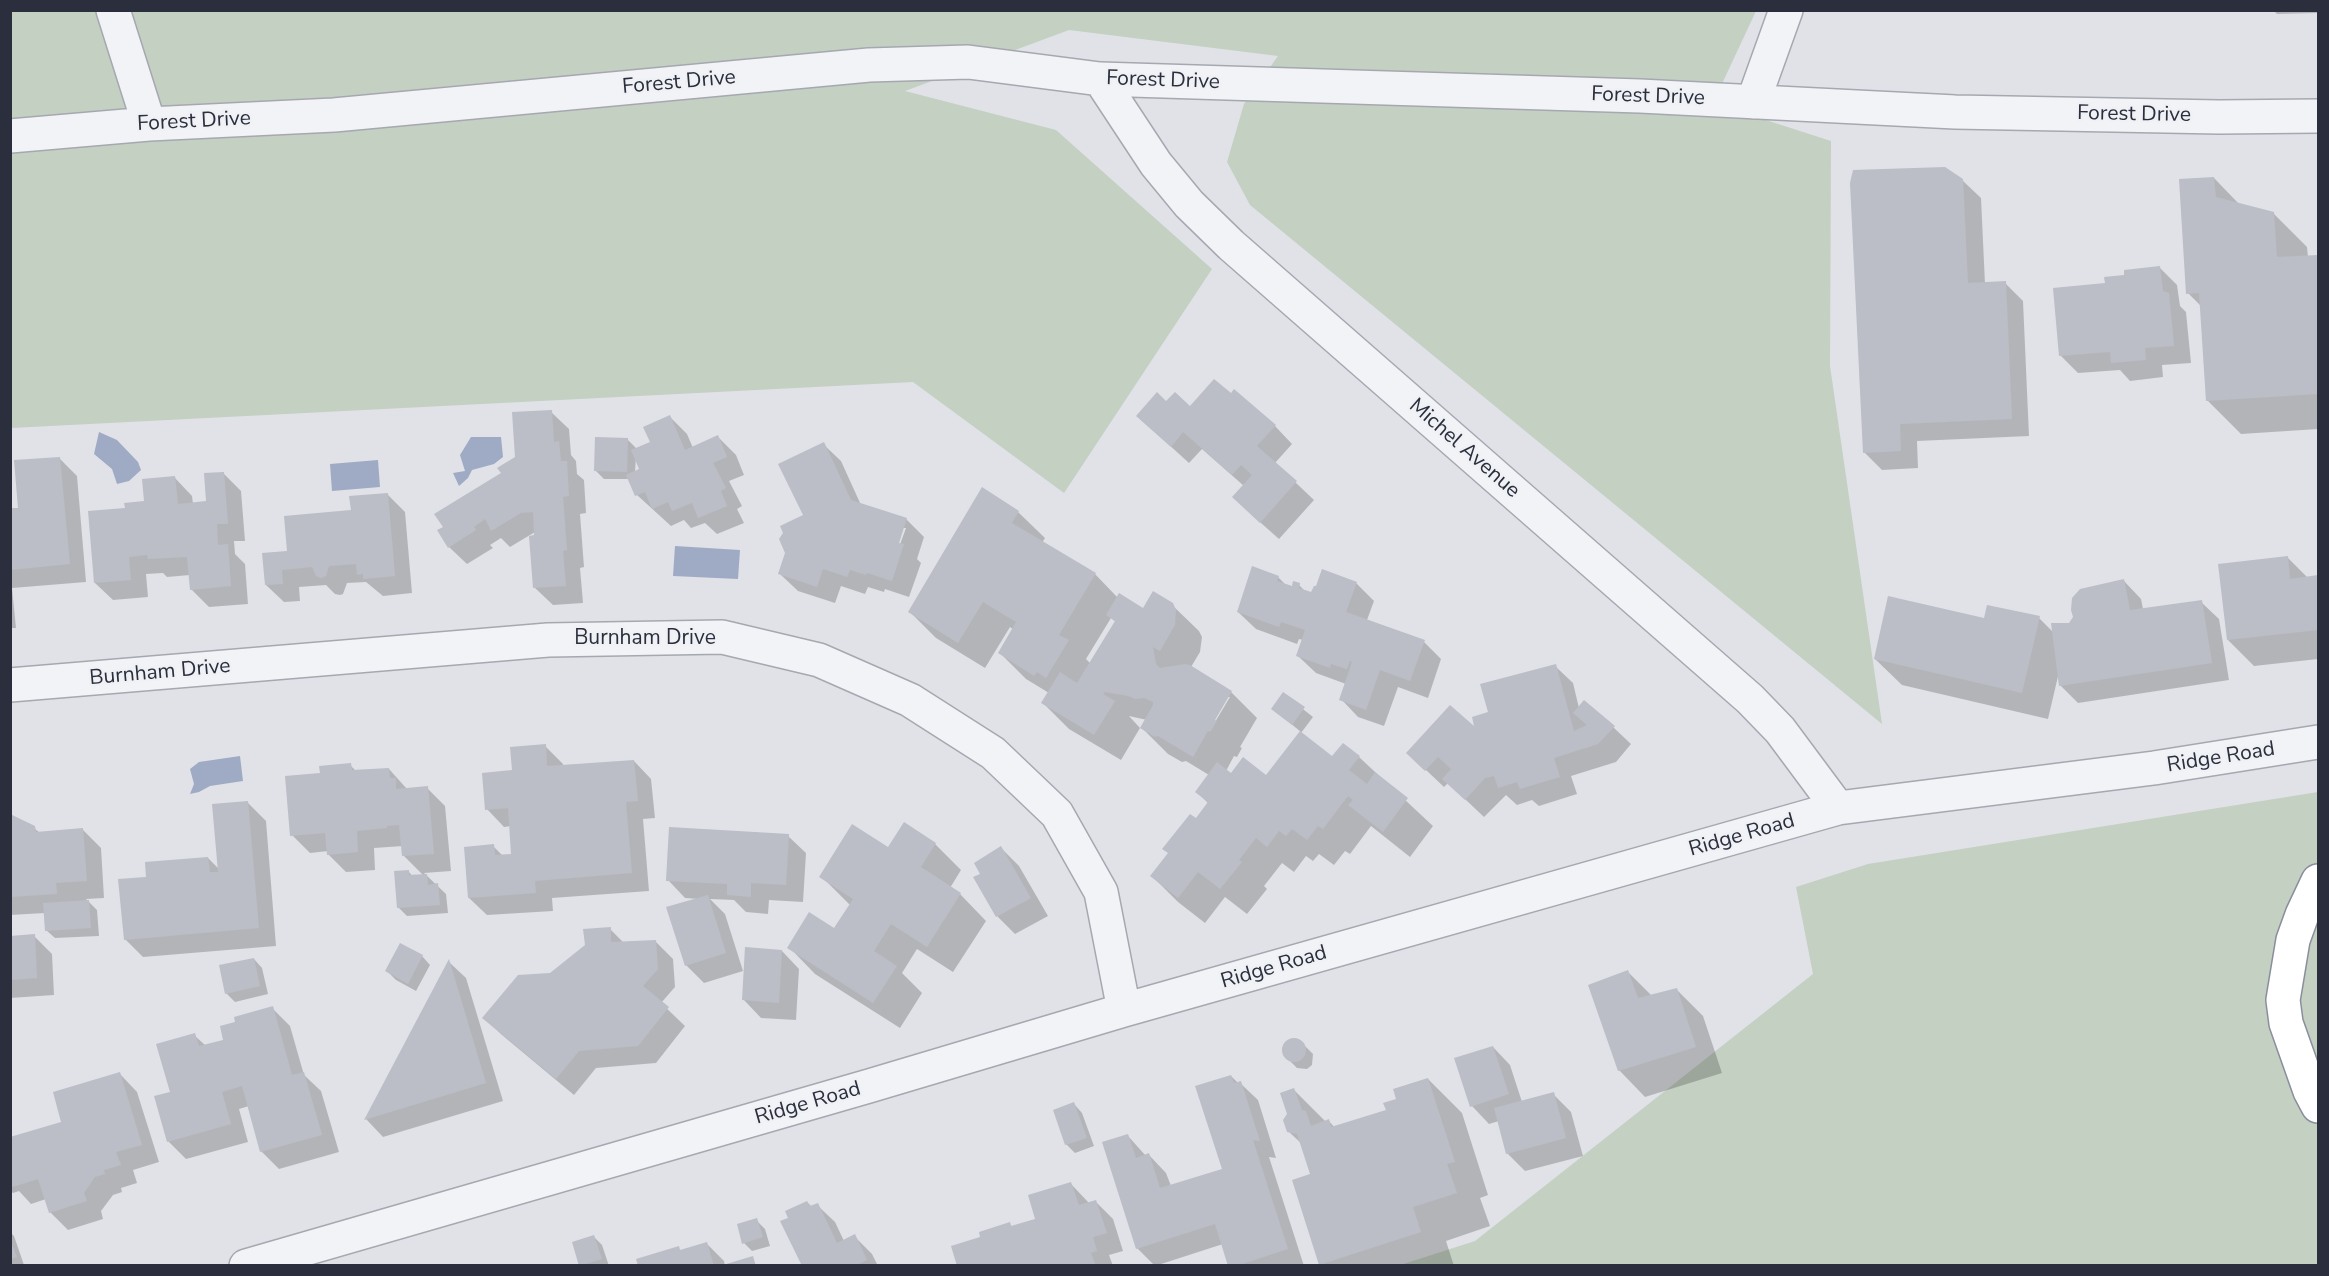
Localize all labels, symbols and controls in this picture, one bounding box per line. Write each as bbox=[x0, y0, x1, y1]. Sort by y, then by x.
street label: Forest Drive bbox=[621, 65, 737, 101]
street label: Forest Drive bbox=[1106, 66, 1220, 96]
street label: Forest Drive bbox=[1591, 82, 1705, 112]
street label: Forest Drive bbox=[2077, 101, 2191, 129]
street label: Forest Drive bbox=[136, 106, 252, 138]
street label: Michel Avenue bbox=[1403, 394, 1525, 504]
street label: Burnham Drive bbox=[574, 626, 716, 652]
street label: Burnham Drive bbox=[88, 654, 232, 692]
street label: Ridge Road bbox=[2165, 737, 2277, 779]
street label: Ridge Road bbox=[1686, 809, 1798, 863]
street label: Ridge Road bbox=[1218, 941, 1330, 995]
street label: Ridge Road bbox=[752, 1077, 864, 1131]

